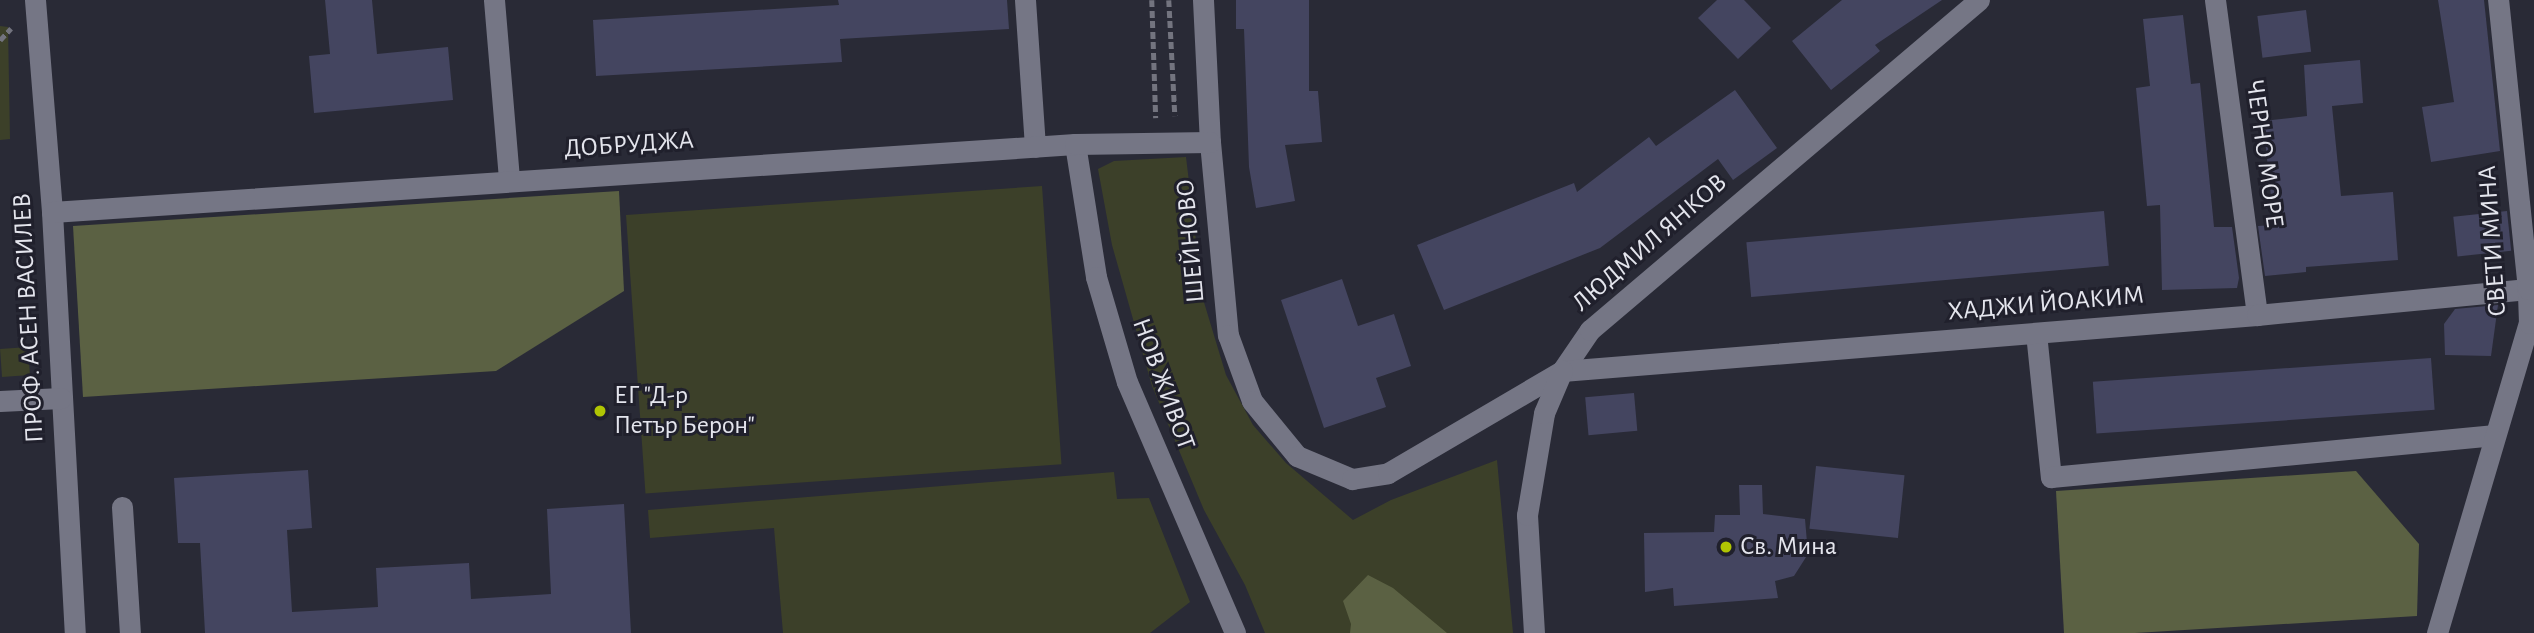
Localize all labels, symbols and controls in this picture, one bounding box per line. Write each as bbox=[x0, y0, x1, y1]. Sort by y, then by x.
street label: ЧЕРНО МОРЕ bbox=[2238, 78, 2290, 230]
street label: ДОБРУДЖА bbox=[563, 125, 695, 165]
street label: СВЕТИ МИНА bbox=[2472, 164, 2514, 318]
street label: ЛЮДМИЛ ЯНКОВ bbox=[1566, 167, 1734, 319]
street label: ШЕЙНОВО bbox=[1170, 178, 1212, 304]
street label: ПРОФ. АСЕН ВАСИЛЕВ bbox=[7, 192, 51, 444]
street label: ХАДЖИ ЙОАКИМ bbox=[1946, 280, 2146, 328]
street label: НОВ ЖИВОТ bbox=[1125, 314, 1201, 454]
place label: ЕГ "Д-р Петър Берон" bbox=[614, 380, 755, 442]
marker: ЕГ "Д-р Петър Берон" bbox=[592, 403, 608, 419]
place label: Св. Мина bbox=[1740, 531, 1837, 563]
marker: Св. Мина bbox=[1718, 539, 1734, 555]

